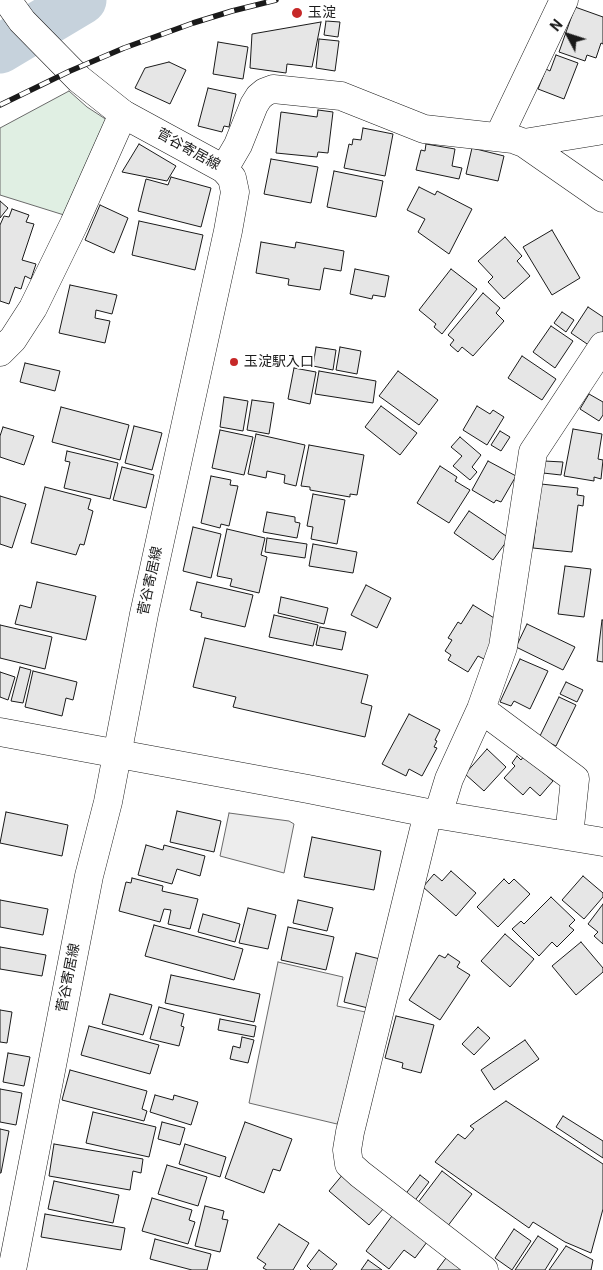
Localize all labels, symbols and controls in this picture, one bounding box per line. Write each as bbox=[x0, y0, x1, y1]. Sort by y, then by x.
place label: 玉淀 bbox=[308, 5, 336, 21]
marker: 玉淀 bbox=[290, 6, 304, 20]
north arrow bbox=[543, 10, 593, 60]
text: N bbox=[547, 16, 566, 34]
street label: 菅谷寄居線 bbox=[153, 126, 223, 174]
place label: 玉淀駅入口 bbox=[244, 354, 314, 370]
marker: 玉淀駅入口 bbox=[228, 356, 240, 368]
street label: 菅谷寄居線 bbox=[136, 545, 166, 617]
street label: 菅谷寄居線 bbox=[54, 942, 84, 1014]

